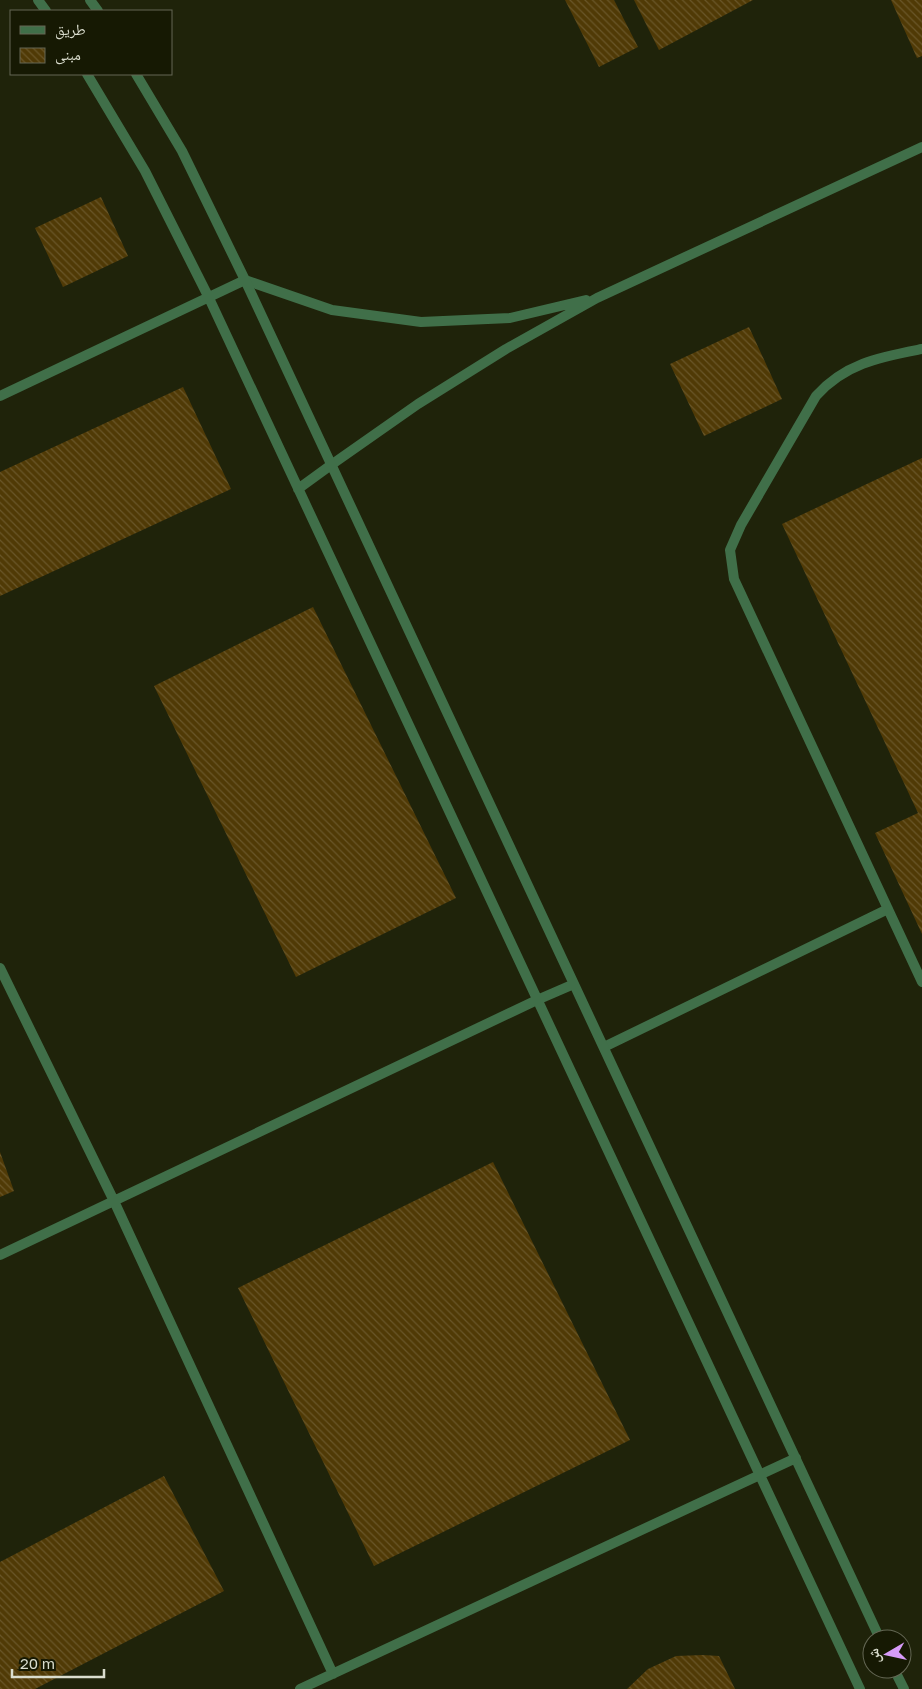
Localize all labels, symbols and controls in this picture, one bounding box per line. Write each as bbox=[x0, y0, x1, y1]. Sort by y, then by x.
legend bbox=[10, 10, 172, 75]
text: طريق bbox=[55, 20, 86, 40]
text: مبنى bbox=[55, 45, 81, 65]
north arrow bbox=[862, 1629, 912, 1679]
scale bar bbox=[12, 1646, 105, 1678]
text: ش bbox=[864, 1647, 884, 1665]
text: 20 m bbox=[20, 1654, 55, 1672]

